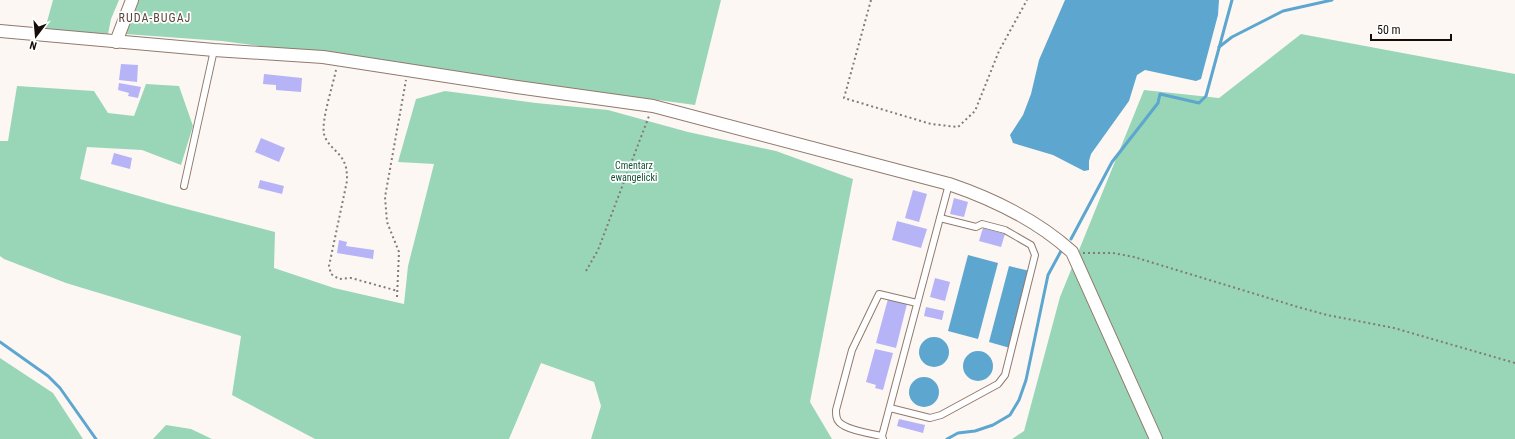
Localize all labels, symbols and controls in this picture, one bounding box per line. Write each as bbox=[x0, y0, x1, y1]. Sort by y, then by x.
district label: RUDA-BUGAJ bbox=[119, 11, 191, 25]
north arrow bbox=[16, 16, 56, 56]
scale bar bbox=[1371, 16, 1451, 42]
text: 50 m bbox=[1377, 23, 1401, 37]
text: N bbox=[28, 38, 38, 52]
park label: Cmentarz ewangelicki bbox=[611, 160, 657, 183]

